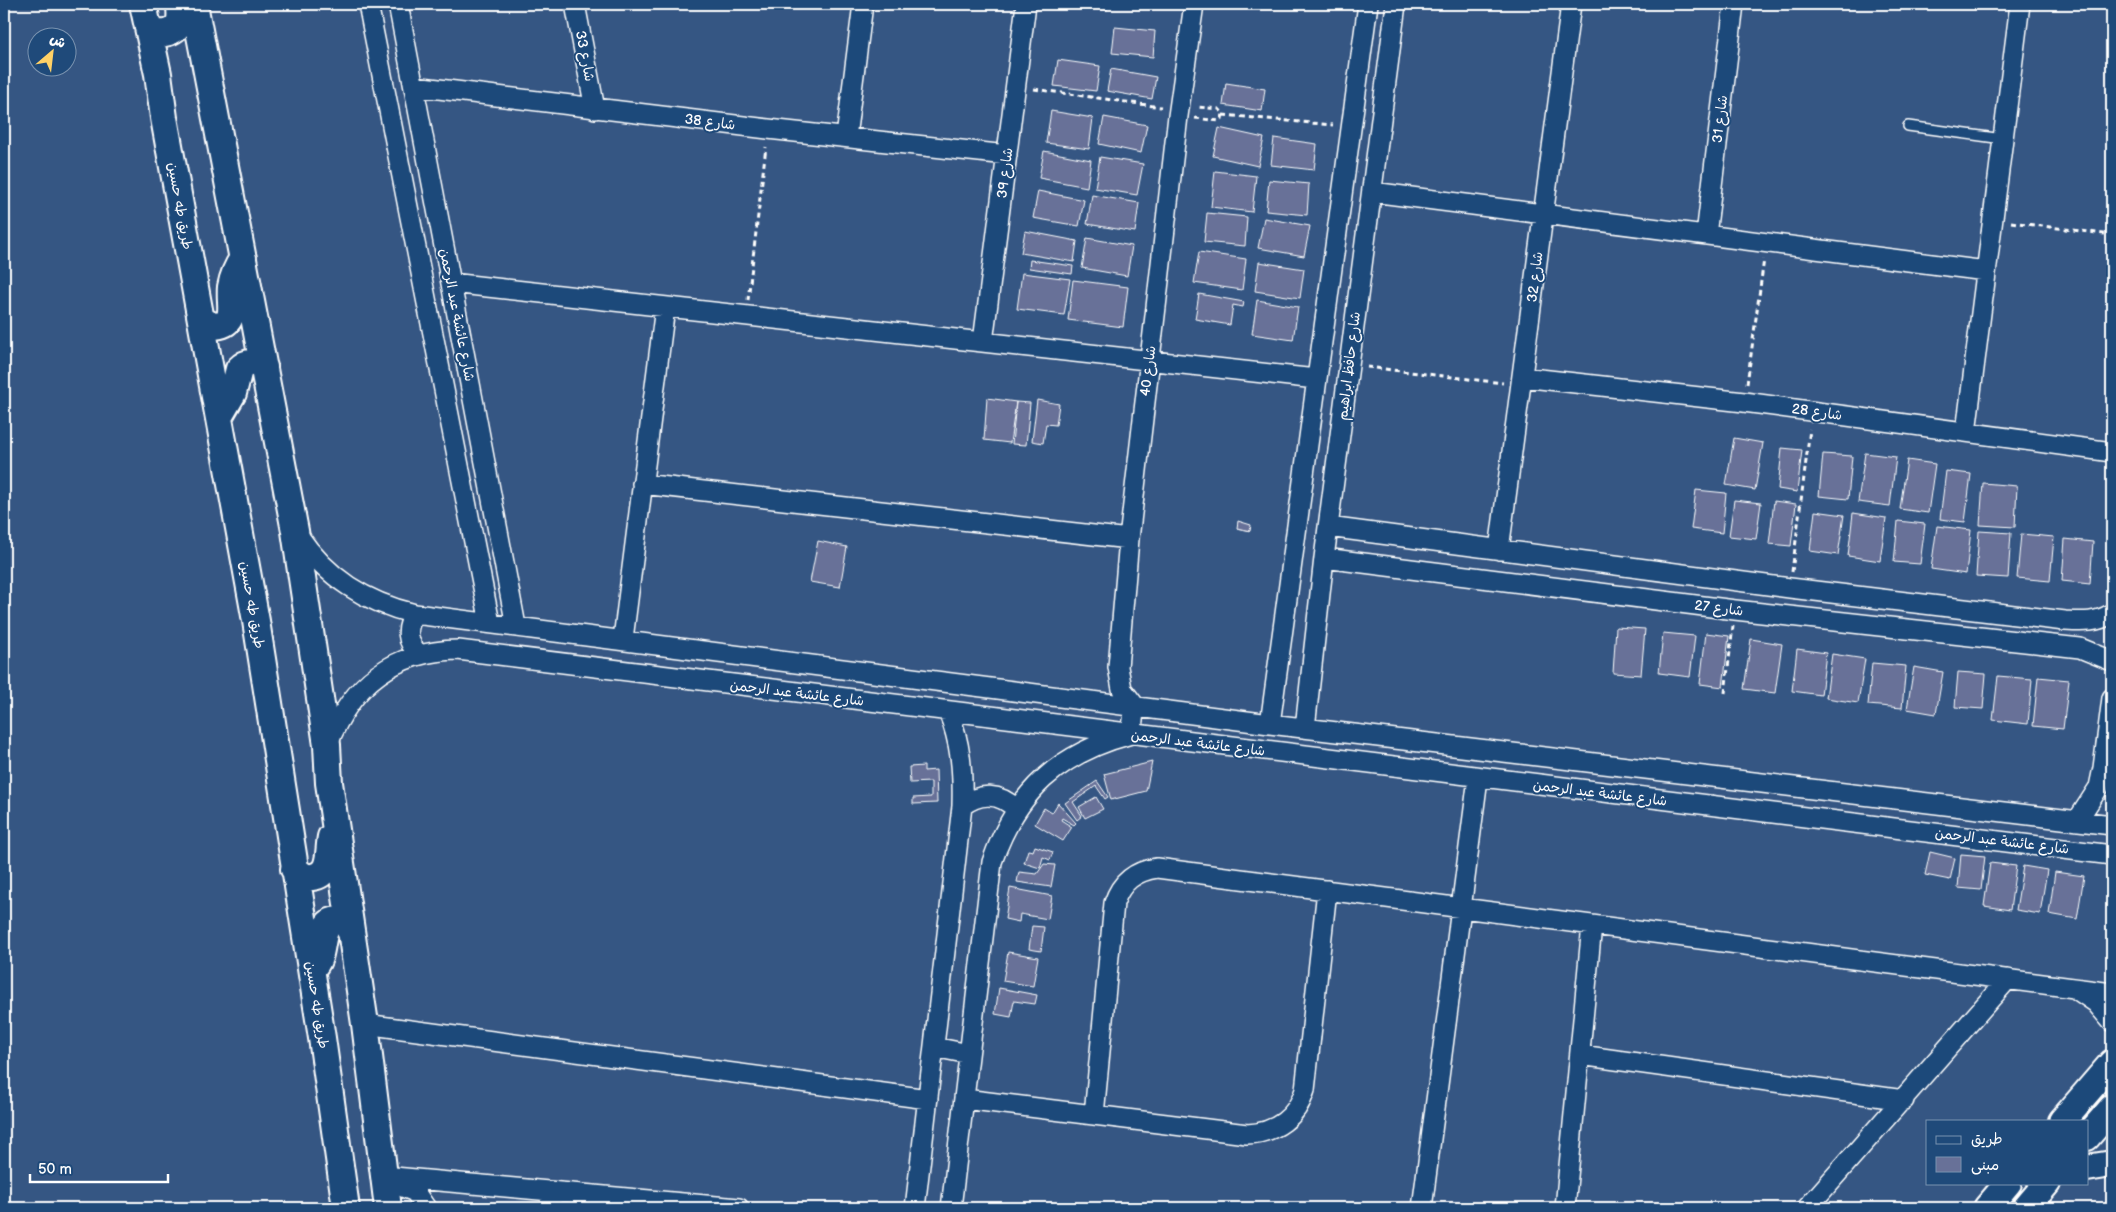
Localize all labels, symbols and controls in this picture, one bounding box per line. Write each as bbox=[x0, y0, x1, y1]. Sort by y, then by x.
north arrow bbox=[28, 28, 78, 78]
street label: شارع 33 bbox=[571, 29, 598, 83]
text: ش bbox=[47, 30, 69, 52]
street label: شارع 31 bbox=[1709, 94, 1732, 144]
street label: شارع 38 bbox=[684, 110, 736, 135]
street label: شارع 39 bbox=[993, 147, 1018, 199]
street label: طريق طه حسين bbox=[164, 161, 196, 251]
street label: شارع عائشة عبد الرحمن bbox=[435, 247, 478, 383]
street label: شارع 32 bbox=[1523, 251, 1548, 303]
street label: شارع حافظ ابراهيم bbox=[1334, 311, 1366, 421]
street label: شارع 40 bbox=[1136, 345, 1161, 397]
street label: شارع 28 bbox=[1791, 400, 1843, 425]
street label: طريق طه حسين bbox=[236, 560, 268, 650]
street label: شارع 27 bbox=[1693, 597, 1744, 620]
street label: شارع عائشة عبد الرحمن bbox=[729, 676, 865, 711]
street label: شارع عائشة عبد الرحمن bbox=[1130, 726, 1266, 761]
street label: شارع عائشة عبد الرحمن bbox=[1532, 776, 1668, 811]
street label: شارع عائشة عبد الرحمن bbox=[1934, 824, 2070, 859]
street label: طريق طه حسين bbox=[302, 960, 332, 1050]
legend bbox=[1926, 1120, 2088, 1184]
text: طريق bbox=[1971, 1130, 2003, 1149]
scale bar bbox=[30, 1152, 168, 1184]
text: مبنى bbox=[1971, 1156, 1999, 1175]
text: 50 m bbox=[38, 1160, 72, 1179]

